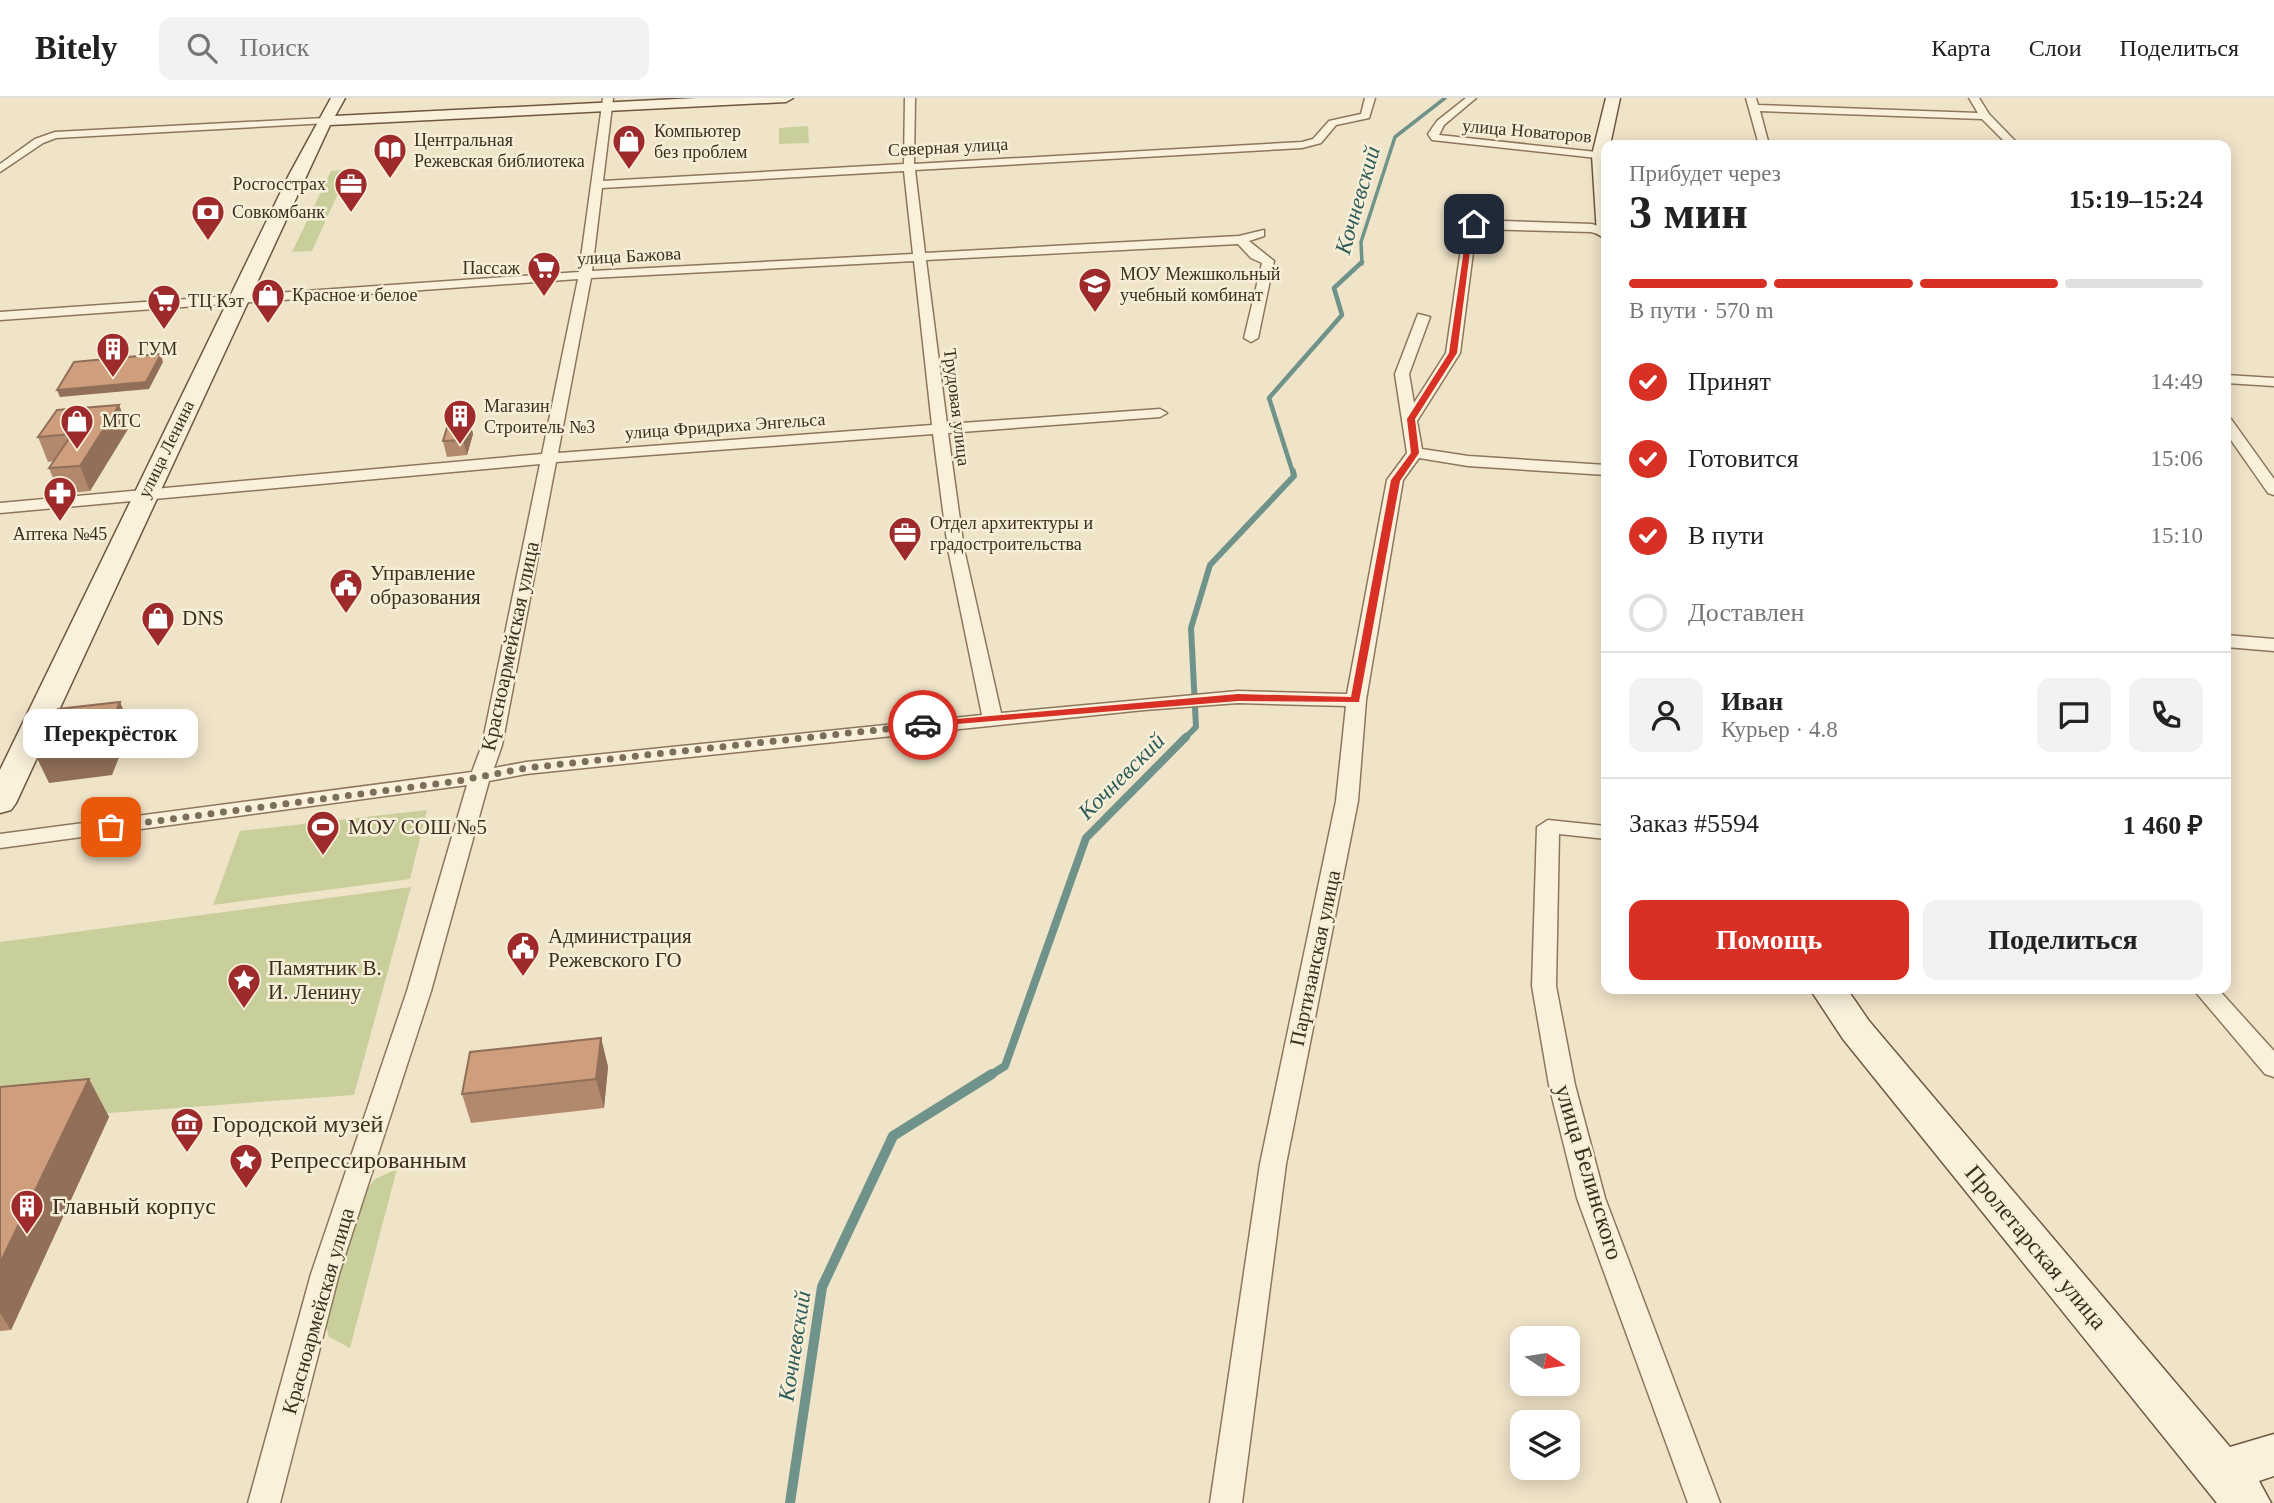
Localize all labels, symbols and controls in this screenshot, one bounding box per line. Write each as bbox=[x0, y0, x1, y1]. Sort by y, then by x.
search box bbox=[159, 17, 649, 80]
icon: search bbox=[183, 29, 221, 67]
text: Bitely bbox=[35, 30, 117, 66]
text: Поиск bbox=[239, 33, 309, 62]
text: Карта bbox=[1931, 35, 1991, 61]
text: Слои bbox=[2029, 35, 2082, 61]
text: Поделиться bbox=[2120, 35, 2239, 61]
street label: улица Новаторов bbox=[1461, 115, 1593, 147]
place label: Компьютер без проблем bbox=[654, 121, 747, 162]
shop icon: Компьютер без проблем bbox=[610, 122, 648, 171]
place label: Центральная Режевская библиотека bbox=[414, 130, 585, 171]
library icon: Центральная Режевская библиотека bbox=[371, 131, 409, 180]
street label: Северная улица bbox=[887, 134, 1009, 160]
water label: Кочневский bbox=[1330, 143, 1385, 258]
text: Прибудет через bbox=[1629, 161, 1781, 186]
office icon: Росгосстрах bbox=[332, 165, 370, 214]
place label: Росгосстрах bbox=[233, 174, 326, 194]
text: 15:19–15:24 bbox=[2069, 185, 2203, 214]
text: 3 мин bbox=[1629, 187, 1748, 238]
bank icon: Совкомбанк bbox=[189, 193, 227, 242]
pin bbox=[1444, 194, 1504, 254]
place label: Совкомбанк bbox=[232, 202, 325, 222]
icon: home bbox=[1455, 205, 1493, 243]
street label: улица Бажова bbox=[576, 243, 682, 269]
supermarket icon: Пассаж bbox=[525, 249, 563, 298]
place label: Пассаж bbox=[462, 258, 521, 278]
place label: МОУ Межшкольный учебный комбинат bbox=[1120, 264, 1281, 305]
school or university icon: МОУ Межшкольный учебный комбинат bbox=[1076, 265, 1114, 314]
shop icon: Красное и белое bbox=[249, 276, 287, 325]
supermarket icon: ТЦ Кэт bbox=[145, 282, 183, 331]
place label: Красное и белое bbox=[292, 285, 418, 305]
place label: ТЦ Кэт bbox=[188, 291, 244, 311]
text: В пути · 570 m bbox=[1629, 298, 1774, 323]
building icon: ГУМ bbox=[94, 330, 132, 379]
place label: ГУМ bbox=[138, 339, 177, 359]
street label: Трудовая улица bbox=[940, 347, 974, 467]
icon: check bbox=[1629, 363, 1667, 401]
text: Принят bbox=[1688, 367, 1771, 396]
text: 14:49 bbox=[2151, 369, 2203, 394]
place label: Магазин Строитель №3 bbox=[484, 396, 595, 437]
street label: улица Ленина bbox=[134, 397, 198, 501]
building icon: Магазин Строитель №3 bbox=[441, 397, 479, 446]
shop icon: МТС bbox=[58, 402, 96, 451]
street label: улица Фридриха Энгельса bbox=[624, 409, 826, 443]
place label: МТС bbox=[102, 411, 141, 431]
icon: check bbox=[1629, 440, 1667, 478]
text: Готовится bbox=[1688, 444, 1799, 473]
text: 15:06 bbox=[2151, 446, 2203, 471]
pharmacy icon: Аптека №45 bbox=[41, 474, 79, 523]
place label: Отдел архитектуры и градостроительства bbox=[930, 513, 1093, 554]
office icon: Отдел архитектуры и градостроительства bbox=[886, 514, 924, 563]
icon: check bbox=[1629, 517, 1667, 555]
text: В пути bbox=[1688, 521, 1764, 550]
text: 15:10 bbox=[2151, 523, 2203, 548]
place label: Аптека №45 bbox=[13, 524, 107, 544]
street label: Красноармейская улица bbox=[476, 538, 544, 753]
place label: Управление образования bbox=[370, 561, 481, 609]
public building icon: Управление образования bbox=[327, 566, 365, 615]
text: Доставлен bbox=[1688, 598, 1805, 627]
shop icon: DNS bbox=[139, 599, 177, 648]
place label: DNS bbox=[182, 606, 224, 630]
button: person bbox=[1629, 678, 1703, 752]
button: chat bbox=[2037, 678, 2111, 752]
button: phone bbox=[2129, 678, 2203, 752]
text: Иван bbox=[1721, 687, 1783, 716]
courier bbox=[888, 690, 958, 760]
icon: car bbox=[904, 706, 942, 744]
callout: Перекрёсток bbox=[24, 708, 198, 757]
text: Курьер · 4.8 bbox=[1721, 717, 1838, 742]
text: Перекрёсток bbox=[44, 721, 177, 746]
water label: Кочневский bbox=[1072, 728, 1170, 825]
pin bbox=[81, 797, 141, 857]
icon: bag bbox=[92, 808, 130, 846]
sports icon: МОУ СОШ №5 bbox=[304, 808, 342, 857]
text: Заказ #5594 bbox=[1629, 809, 1759, 838]
text: 1 460 ₽ bbox=[2123, 811, 2203, 840]
place label: МОУ СОШ №5 bbox=[348, 815, 487, 839]
street label: Партизанская улица bbox=[1285, 867, 1346, 1048]
button: Помощь bbox=[1629, 900, 1909, 980]
button: Поделиться bbox=[1923, 900, 2203, 980]
place label: Администрация Режевского ГО bbox=[548, 924, 692, 972]
public building icon: Администрация Режевского ГО bbox=[504, 929, 542, 978]
place label: Памятник В. И. Ленину bbox=[268, 956, 382, 1004]
place icon: Памятник В. И. Ленину bbox=[225, 961, 263, 1010]
street label: улица Белинского bbox=[1550, 1081, 1628, 1263]
museum icon: Городской музей bbox=[168, 1105, 206, 1154]
place label: Городской музей bbox=[212, 1111, 384, 1137]
place icon: Репрессированным bbox=[227, 1141, 265, 1190]
place label: Репрессированным bbox=[270, 1147, 467, 1173]
street label: Пролетарская улица bbox=[1960, 1160, 2112, 1335]
building icon: Главный корпус bbox=[8, 1187, 46, 1236]
place label: Главный корпус bbox=[52, 1193, 216, 1219]
street label: Красноармейская улица bbox=[277, 1204, 359, 1417]
water label: Кочневский bbox=[773, 1289, 816, 1404]
north arrow bbox=[1510, 1326, 1580, 1396]
map controls bbox=[1510, 1326, 1580, 1480]
button: layers bbox=[1510, 1410, 1580, 1480]

